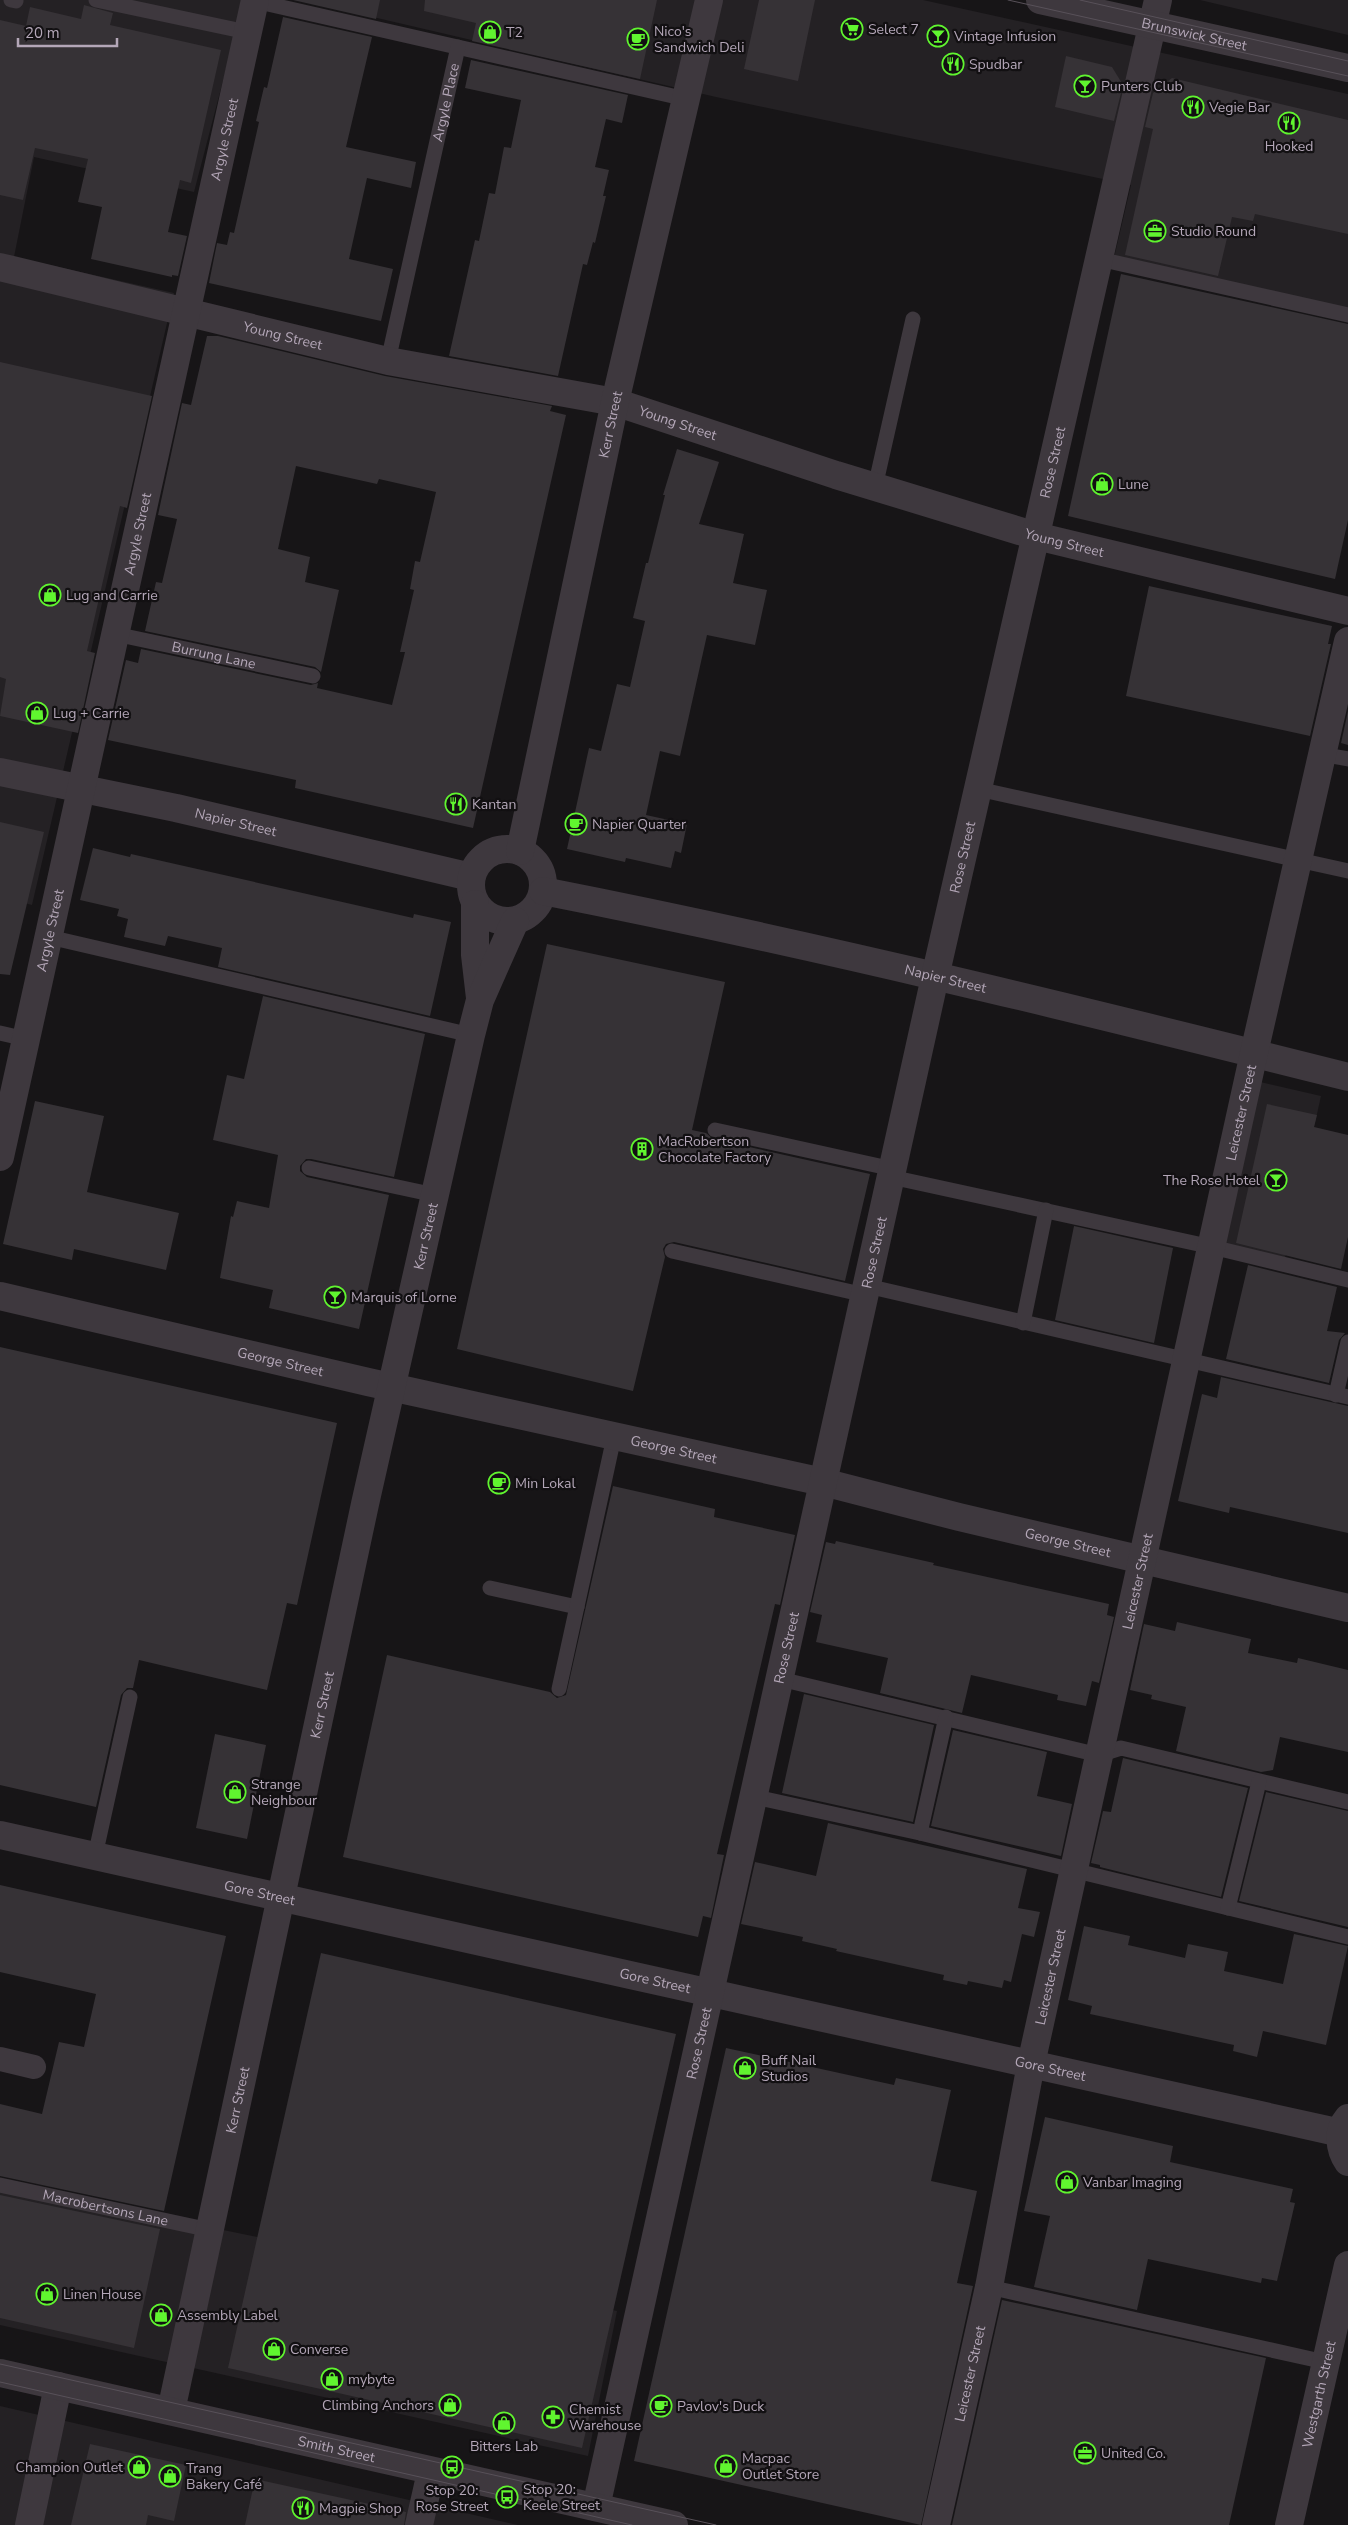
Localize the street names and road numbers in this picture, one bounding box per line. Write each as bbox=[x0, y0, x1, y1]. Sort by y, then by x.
street label: Brunswick Street bbox=[1140, 14, 1249, 55]
street label: Argyle Place bbox=[428, 61, 464, 144]
street label: Argyle Street bbox=[206, 96, 243, 183]
street label: Young Street bbox=[240, 317, 324, 355]
street label: Kerr Street bbox=[594, 389, 627, 460]
street label: Young Street bbox=[635, 401, 719, 445]
street label: Rose Street bbox=[1036, 425, 1070, 500]
street label: Argyle Street bbox=[119, 491, 156, 577]
street label: Young Street bbox=[1021, 524, 1106, 562]
street label: Burrung Lane bbox=[170, 637, 257, 674]
street label: Napier Street bbox=[193, 804, 279, 841]
street label: Rose Street bbox=[945, 819, 980, 895]
street label: Argyle Street bbox=[32, 887, 69, 974]
street label: Napier Street bbox=[903, 960, 988, 998]
street label: Leicester Street bbox=[1222, 1063, 1261, 1163]
street label: Kerr Street bbox=[409, 1201, 443, 1272]
street label: Rose Street bbox=[857, 1215, 892, 1290]
street label: George Street bbox=[235, 1343, 325, 1381]
street label: George Street bbox=[629, 1431, 719, 1468]
street label: George Street bbox=[1023, 1524, 1113, 1562]
street label: Leicester Street bbox=[1118, 1532, 1158, 1631]
street label: Rose Street bbox=[770, 1610, 804, 1686]
street label: Kerr Street bbox=[306, 1670, 339, 1740]
street label: Gore Street bbox=[222, 1876, 297, 1910]
street label: Leicester Street bbox=[1031, 1927, 1071, 2027]
street label: Gore Street bbox=[618, 1964, 692, 1998]
street label: Rose Street bbox=[682, 2006, 716, 2081]
street label: Gore Street bbox=[1013, 2052, 1088, 2086]
street label: Kerr Street bbox=[222, 2065, 254, 2135]
street label: Macrobertsons Lane bbox=[41, 2185, 170, 2231]
street label: Leicester Street bbox=[950, 2324, 990, 2424]
street label: Westgarth Street bbox=[1298, 2339, 1341, 2450]
street label: Smith Street bbox=[296, 2431, 377, 2467]

